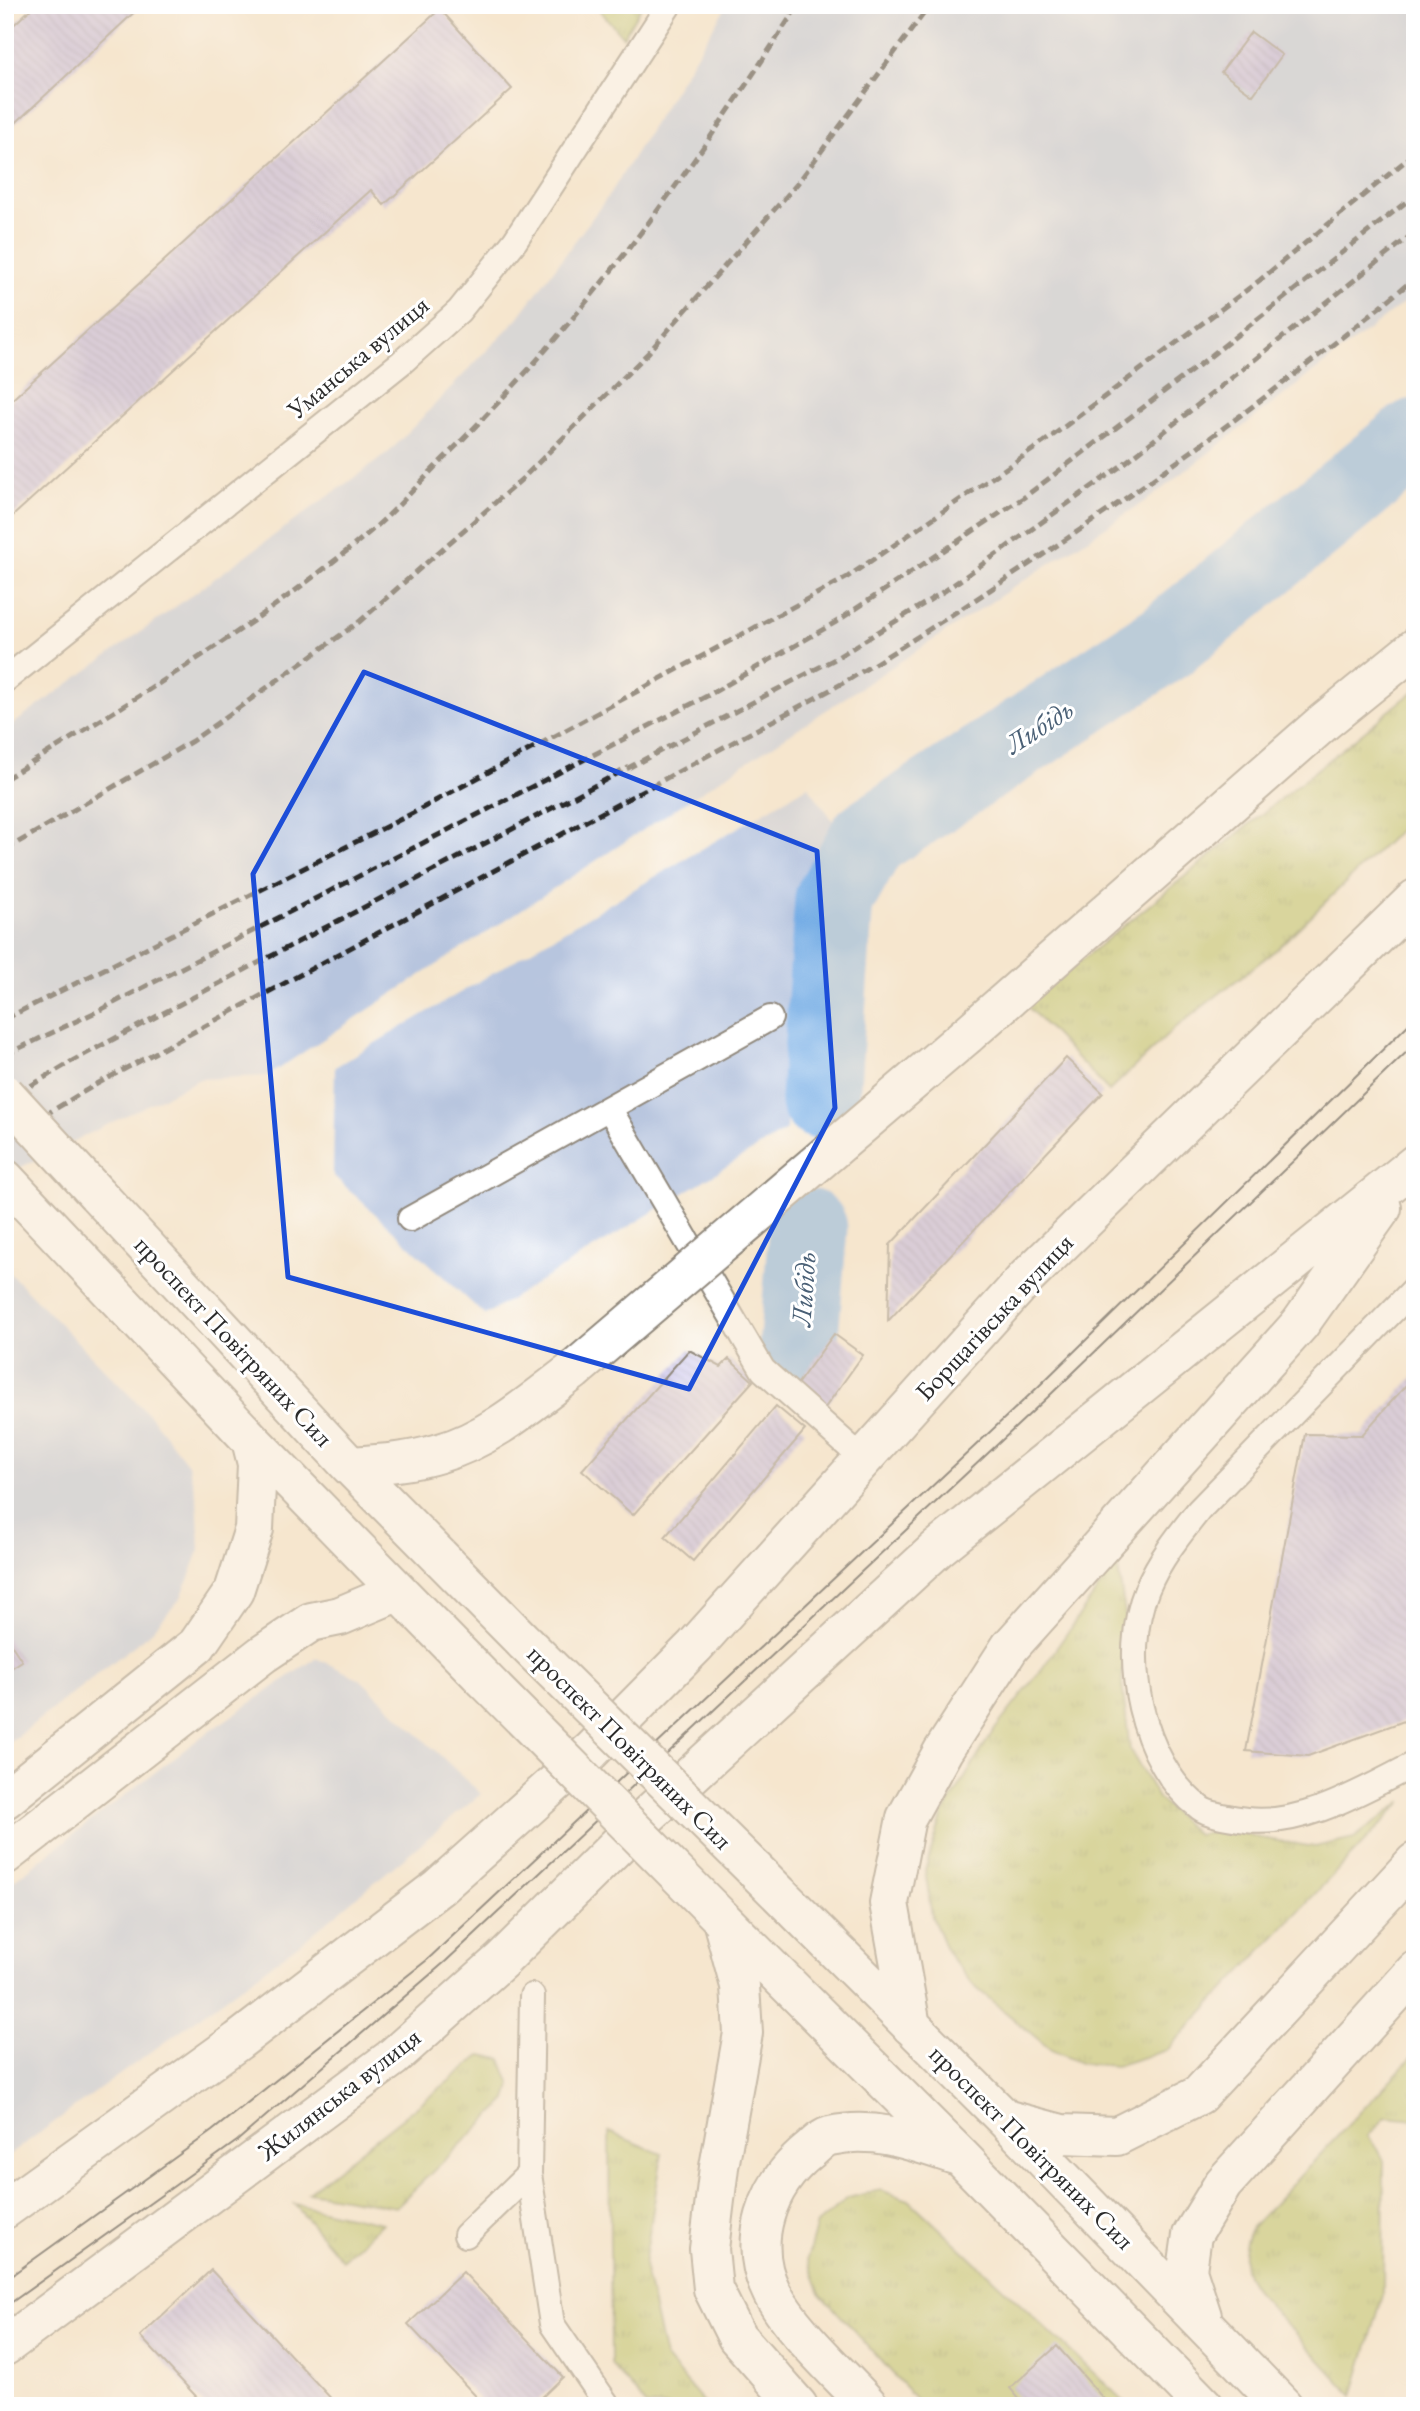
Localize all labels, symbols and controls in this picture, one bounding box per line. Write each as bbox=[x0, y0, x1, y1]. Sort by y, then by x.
street label: Уманська вулиця bbox=[279, 288, 436, 427]
water label: Либідь bbox=[996, 691, 1080, 763]
street label: Борщагівська вулиця bbox=[908, 1226, 1080, 1408]
street label: проспект Повітряних Сил bbox=[127, 1228, 341, 1454]
water label: Либідь bbox=[782, 1250, 824, 1330]
street label: проспект Повітряних Сил bbox=[520, 1637, 740, 1857]
street label: Жилянська вулиця bbox=[250, 2020, 427, 2169]
street label: проспект Повітряних Сил bbox=[922, 2037, 1142, 2257]

